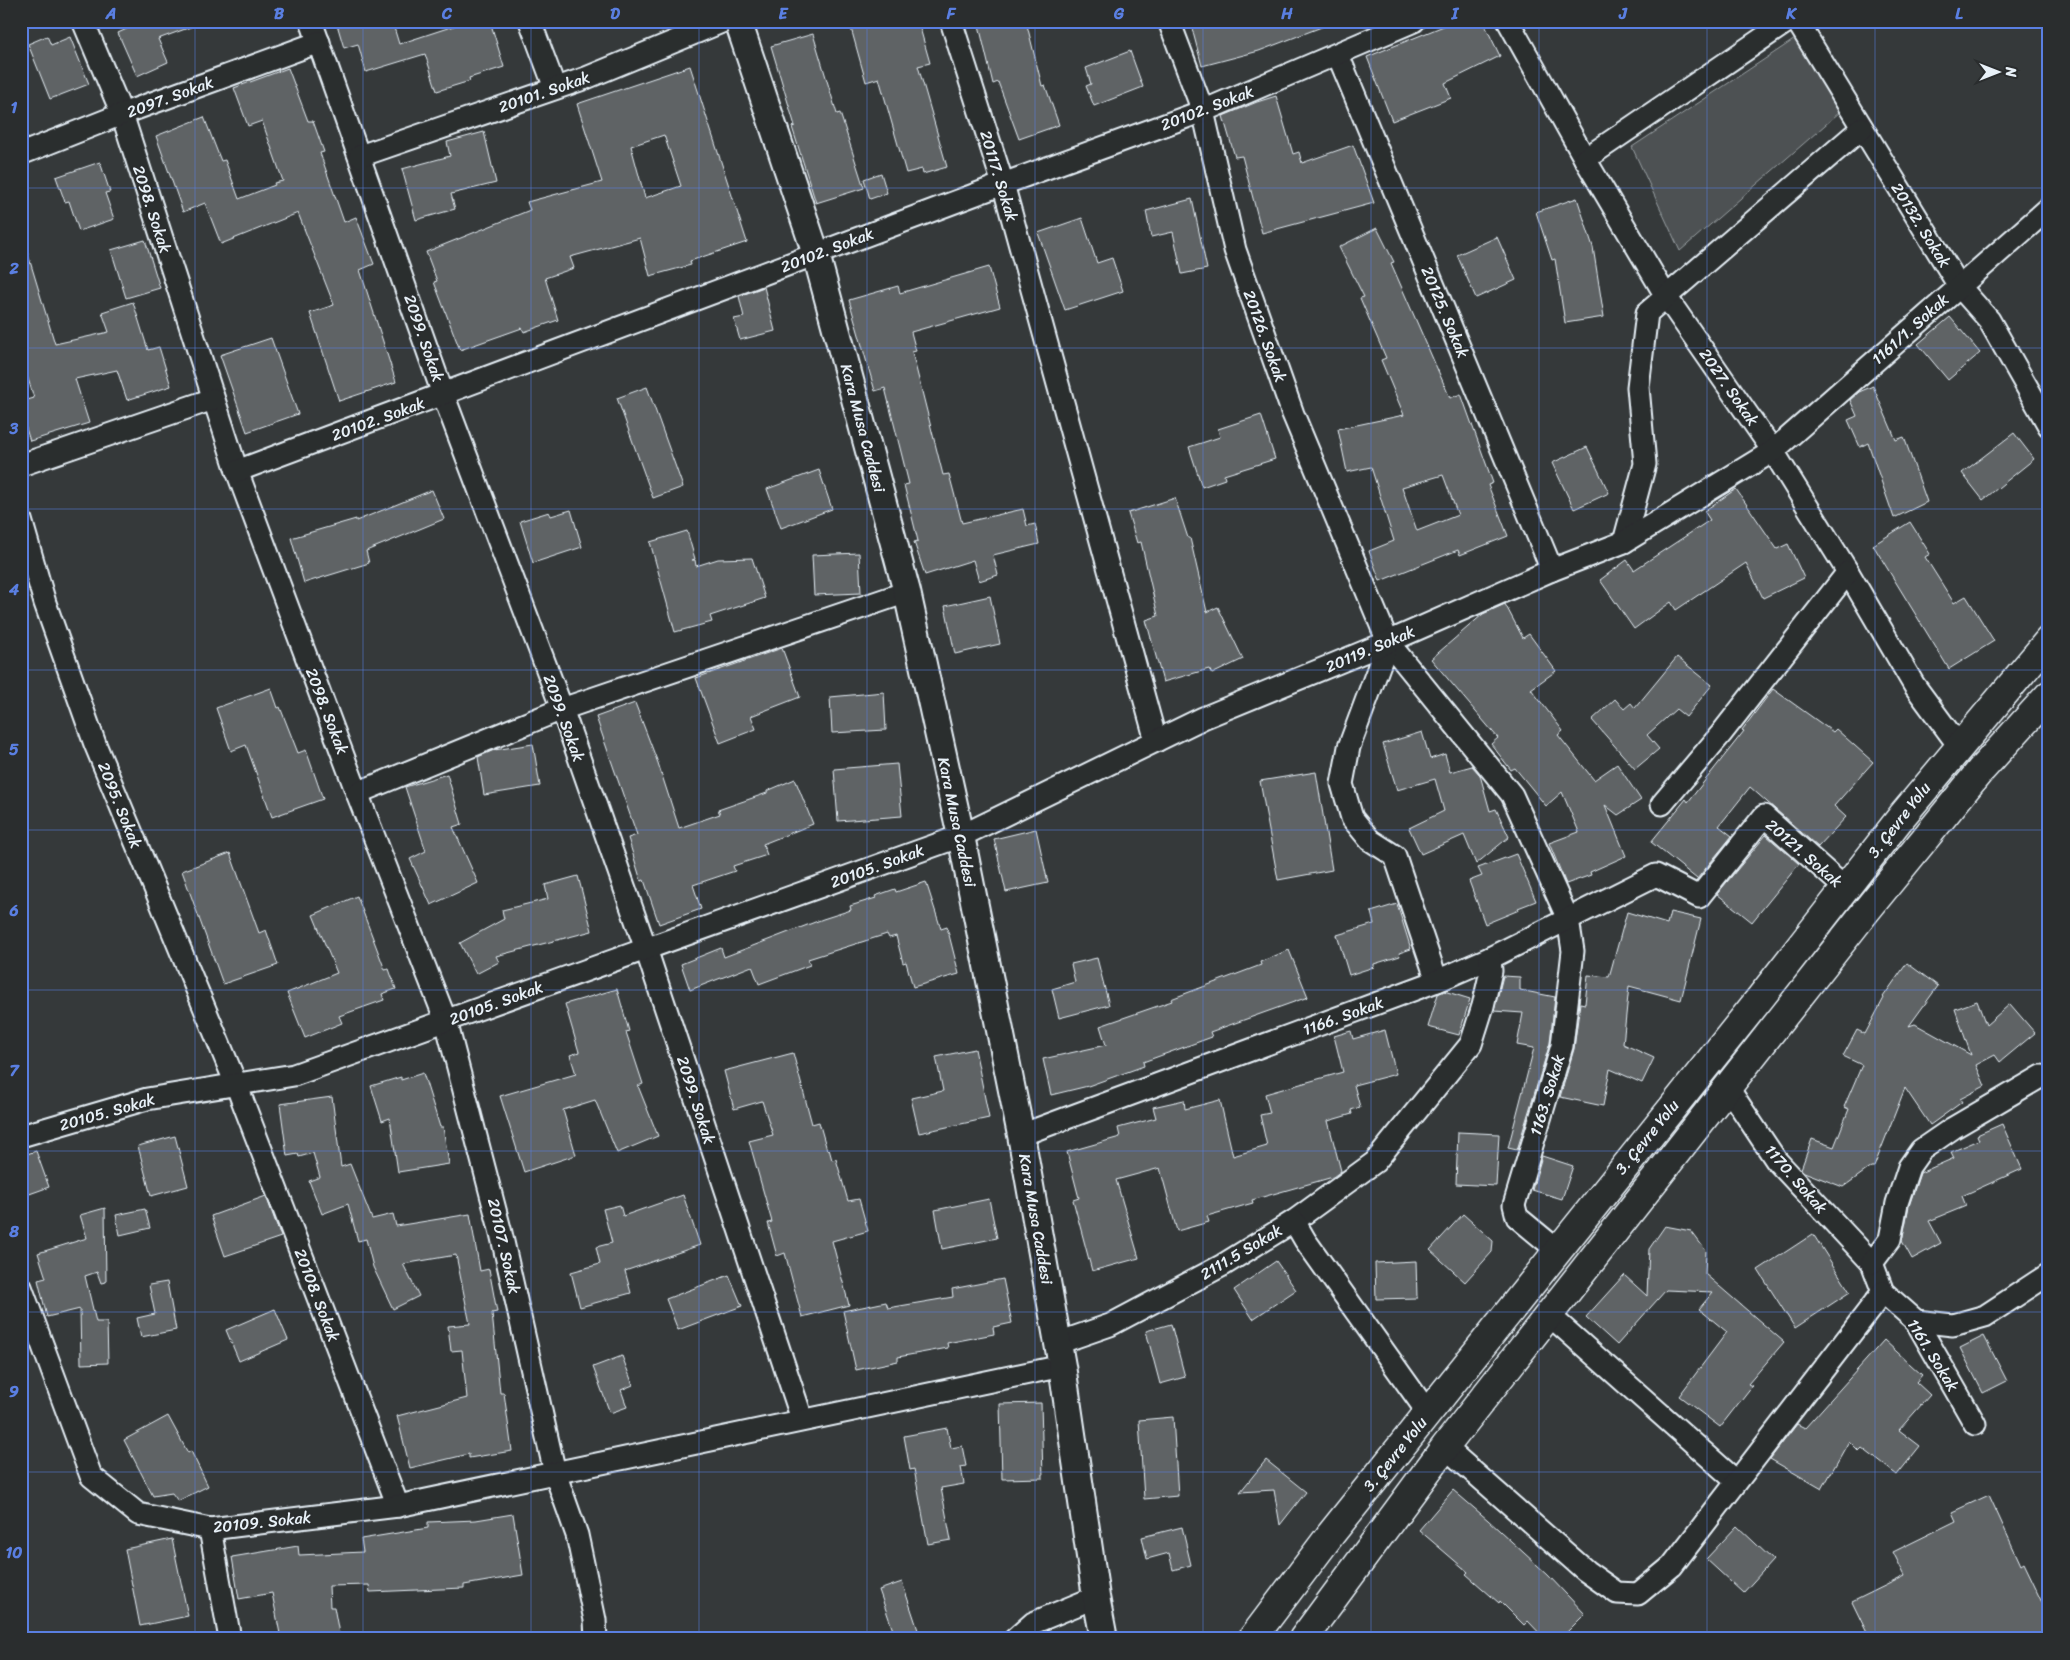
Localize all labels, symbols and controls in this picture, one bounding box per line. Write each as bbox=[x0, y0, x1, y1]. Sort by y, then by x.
text: A bbox=[105, 0, 116, 28]
text: B bbox=[274, 0, 285, 28]
text: C bbox=[441, 0, 453, 28]
text: D bbox=[610, 0, 620, 28]
text: E bbox=[779, 0, 789, 28]
text: F bbox=[946, 0, 957, 28]
text: G bbox=[1113, 0, 1125, 28]
text: H bbox=[1280, 0, 1293, 28]
text: I bbox=[1451, 0, 1460, 28]
text: J bbox=[1618, 0, 1628, 28]
text: K bbox=[1785, 0, 1797, 28]
text: L bbox=[1955, 0, 1963, 28]
north arrow bbox=[1972, 48, 2022, 98]
street label: 20101. Sokak bbox=[494, 63, 594, 121]
text: N bbox=[1998, 66, 2023, 77]
street label: 2097. Sokak bbox=[123, 68, 218, 126]
street label: 20102. Sokak bbox=[1156, 77, 1258, 139]
text: 1 bbox=[11, 93, 18, 122]
street label: 20117. Sokak bbox=[971, 127, 1027, 226]
street label: 2098. Sokak bbox=[124, 161, 180, 257]
street label: 20132. Sokak bbox=[1883, 176, 1959, 274]
street label: 20102. Sokak bbox=[776, 219, 878, 281]
text: 2 bbox=[8, 254, 19, 283]
street label: 20125. Sokak bbox=[1413, 261, 1478, 363]
street label: 20126. Sokak bbox=[1235, 286, 1295, 387]
street label: 1161/1. Sokak bbox=[1864, 286, 1956, 372]
street label: 2099. Sokak bbox=[395, 290, 453, 386]
street label: 2027. Sokak bbox=[1691, 342, 1767, 433]
street label: Kara Musa Caddesi bbox=[832, 360, 894, 496]
street label: 20102. Sokak bbox=[327, 388, 429, 449]
text: 3 bbox=[9, 414, 19, 443]
text: 4 bbox=[8, 575, 19, 604]
street label: 20119. Sokak bbox=[1321, 617, 1420, 681]
street label: 2098. Sokak bbox=[297, 663, 357, 759]
street label: 2099. Sokak bbox=[535, 670, 593, 766]
text: 5 bbox=[9, 735, 19, 764]
street label: Kara Musa Caddesi bbox=[929, 754, 985, 890]
street label: 2095. Sokak bbox=[89, 757, 151, 853]
street label: 3. Çevre Yolu bbox=[1860, 775, 1939, 865]
street label: 20121. Sokak bbox=[1759, 811, 1850, 895]
street label: 20105. Sokak bbox=[826, 835, 929, 896]
text: 6 bbox=[8, 896, 19, 925]
street label: 20105. Sokak bbox=[445, 972, 548, 1033]
street label: 1166. Sokak bbox=[1299, 988, 1388, 1044]
street label: 1163. Sokak bbox=[1521, 1050, 1573, 1139]
street label: 2099. Sokak bbox=[668, 1052, 724, 1148]
text: 7 bbox=[9, 1056, 20, 1085]
street label: 20105. Sokak bbox=[56, 1084, 159, 1139]
street label: 3. Çevre Yolu bbox=[1607, 1092, 1687, 1181]
street label: 1170. Sokak bbox=[1757, 1137, 1835, 1221]
street label: Kara Musa Caddesi bbox=[1010, 1151, 1062, 1287]
street label: 20107. Sokak bbox=[479, 1195, 529, 1297]
street label: 2111.5 Sokak bbox=[1194, 1216, 1288, 1288]
text: 8 bbox=[8, 1217, 19, 1246]
street label: 20108. Sokak bbox=[286, 1244, 348, 1346]
street label: 1161. Sokak bbox=[1899, 1313, 1967, 1398]
text: 9 bbox=[9, 1377, 19, 1406]
street label: 3. Çevre Yolu bbox=[1355, 1409, 1435, 1498]
street label: 20109. Sokak bbox=[212, 1502, 313, 1542]
text: 10 bbox=[6, 1538, 22, 1567]

